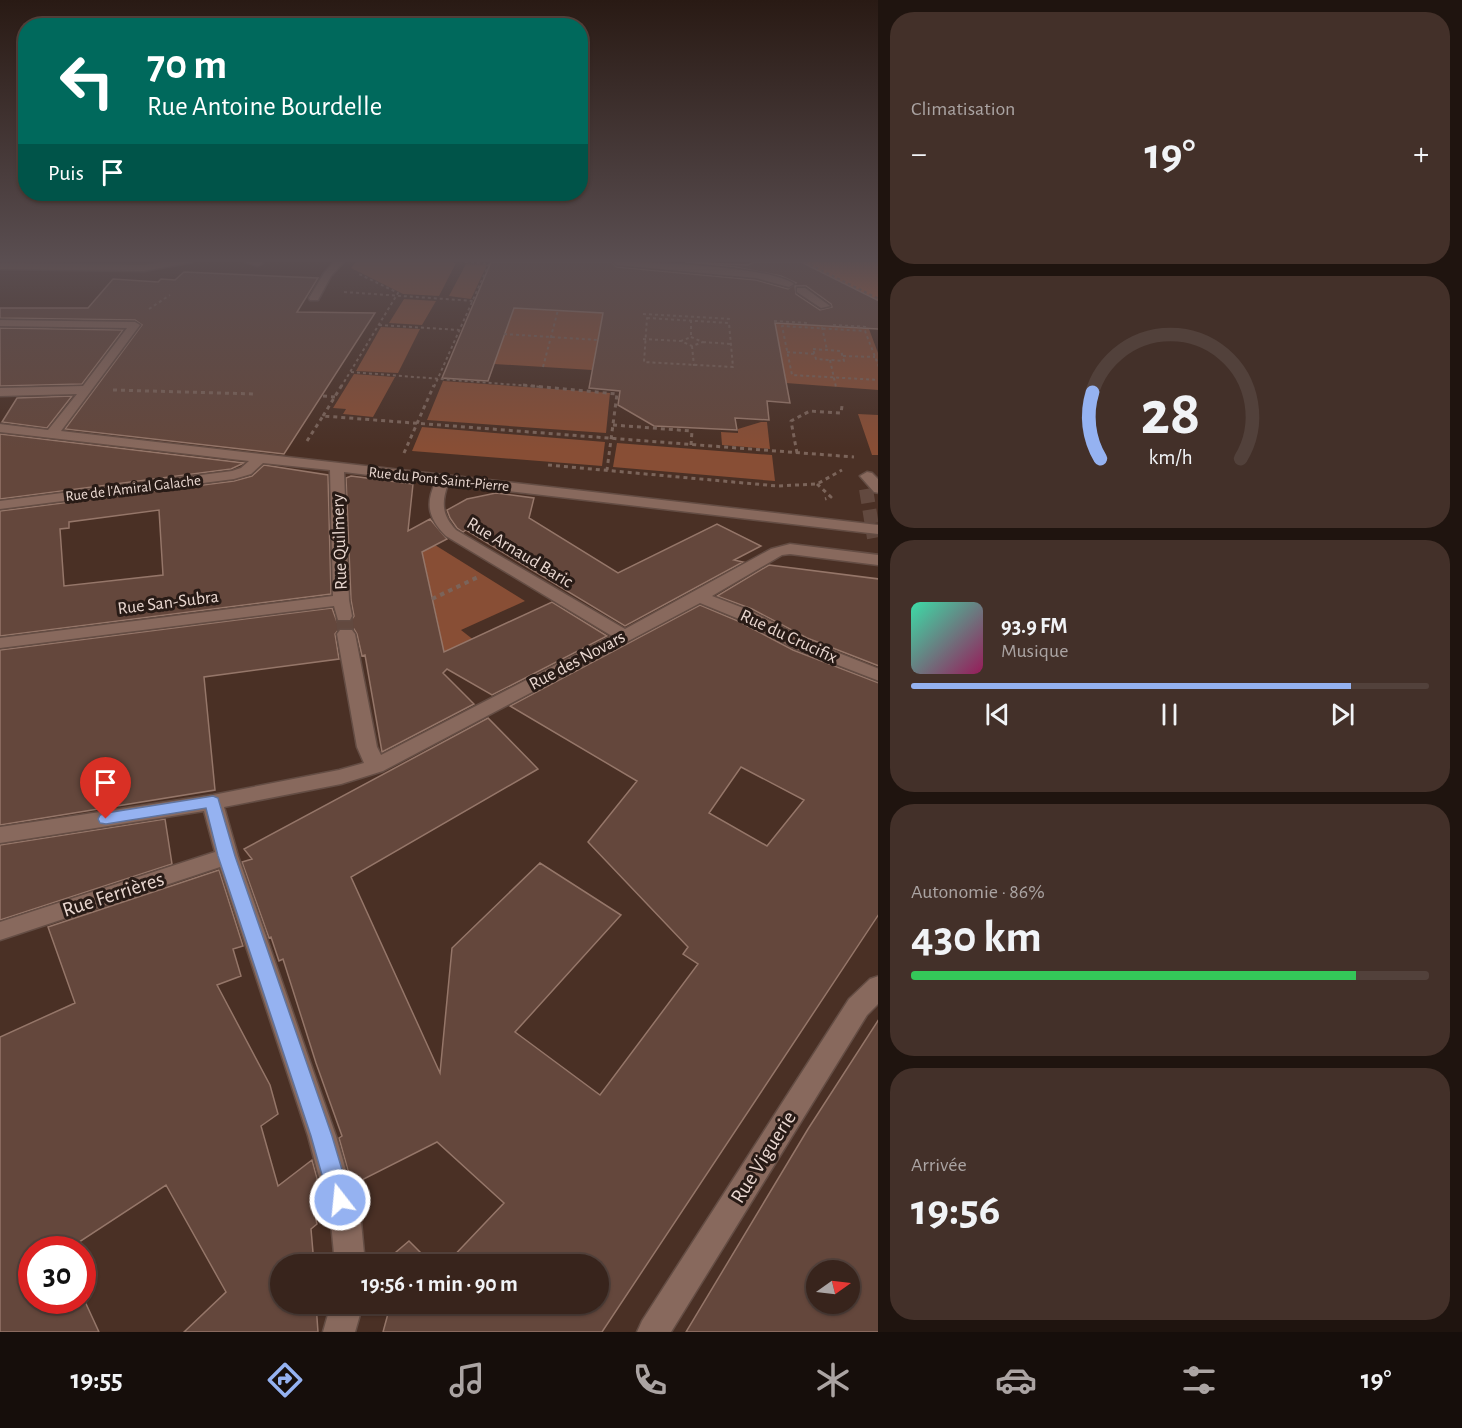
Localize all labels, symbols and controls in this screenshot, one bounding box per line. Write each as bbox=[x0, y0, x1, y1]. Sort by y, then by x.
icon: left bbox=[48, 42, 126, 120]
text: 70 m bbox=[147, 44, 227, 86]
text: Rue Antoine Bourdelle bbox=[147, 93, 382, 120]
text: Climatisation bbox=[911, 99, 1015, 119]
text: 19° bbox=[1144, 132, 1196, 177]
text: − bbox=[911, 138, 927, 171]
text: + bbox=[1413, 138, 1429, 171]
icon: arrive bbox=[96, 156, 129, 189]
text: Puis bbox=[48, 162, 84, 184]
text: 28 bbox=[1140, 383, 1200, 445]
text: km/h bbox=[1148, 447, 1192, 468]
street label: Rue du Pont Saint-Pierre bbox=[368, 465, 510, 494]
street label: Rue de l'Amiral Galache bbox=[64, 473, 202, 504]
street label: Rue Quilmery bbox=[329, 493, 351, 590]
street label: Rue Arnaud Baric bbox=[463, 514, 576, 592]
street label: Rue San-Subra bbox=[116, 588, 220, 618]
street label: Rue du Crucifix bbox=[737, 607, 840, 667]
text: 93.9 FM bbox=[1001, 615, 1067, 637]
street label: Rue des Novars bbox=[527, 628, 628, 694]
text: Musique bbox=[1001, 641, 1068, 661]
icon: previous bbox=[981, 698, 1014, 731]
icon: pause bbox=[1153, 698, 1186, 731]
icon: next bbox=[1326, 698, 1359, 731]
pin bbox=[80, 757, 131, 819]
icon: arrive bbox=[89, 766, 122, 799]
street label: Rue Ferrières bbox=[60, 868, 167, 921]
text: Autonomie · 86% bbox=[911, 882, 1045, 902]
text: 430 km bbox=[911, 915, 1042, 960]
street label: Rue Viguerie bbox=[727, 1108, 800, 1207]
text: Arrivée bbox=[911, 1155, 967, 1175]
position arrow bbox=[308, 1168, 372, 1232]
text: 19:56 bbox=[911, 1188, 1000, 1233]
speed limit sign: 30 bbox=[18, 1236, 96, 1314]
north arrow bbox=[806, 1260, 860, 1314]
map controls bbox=[806, 1260, 860, 1314]
text: 19:56 · 1 min · 90 m bbox=[361, 1273, 518, 1295]
icon: directions bbox=[264, 1359, 306, 1401]
icon: music bbox=[446, 1359, 488, 1401]
icon: phone bbox=[629, 1359, 671, 1401]
icon: climate bbox=[812, 1359, 854, 1401]
icon: car bbox=[995, 1359, 1037, 1401]
icon: filters bbox=[1178, 1359, 1220, 1401]
text: 19:55 bbox=[70, 1366, 123, 1393]
text: 19° bbox=[1361, 1366, 1392, 1393]

